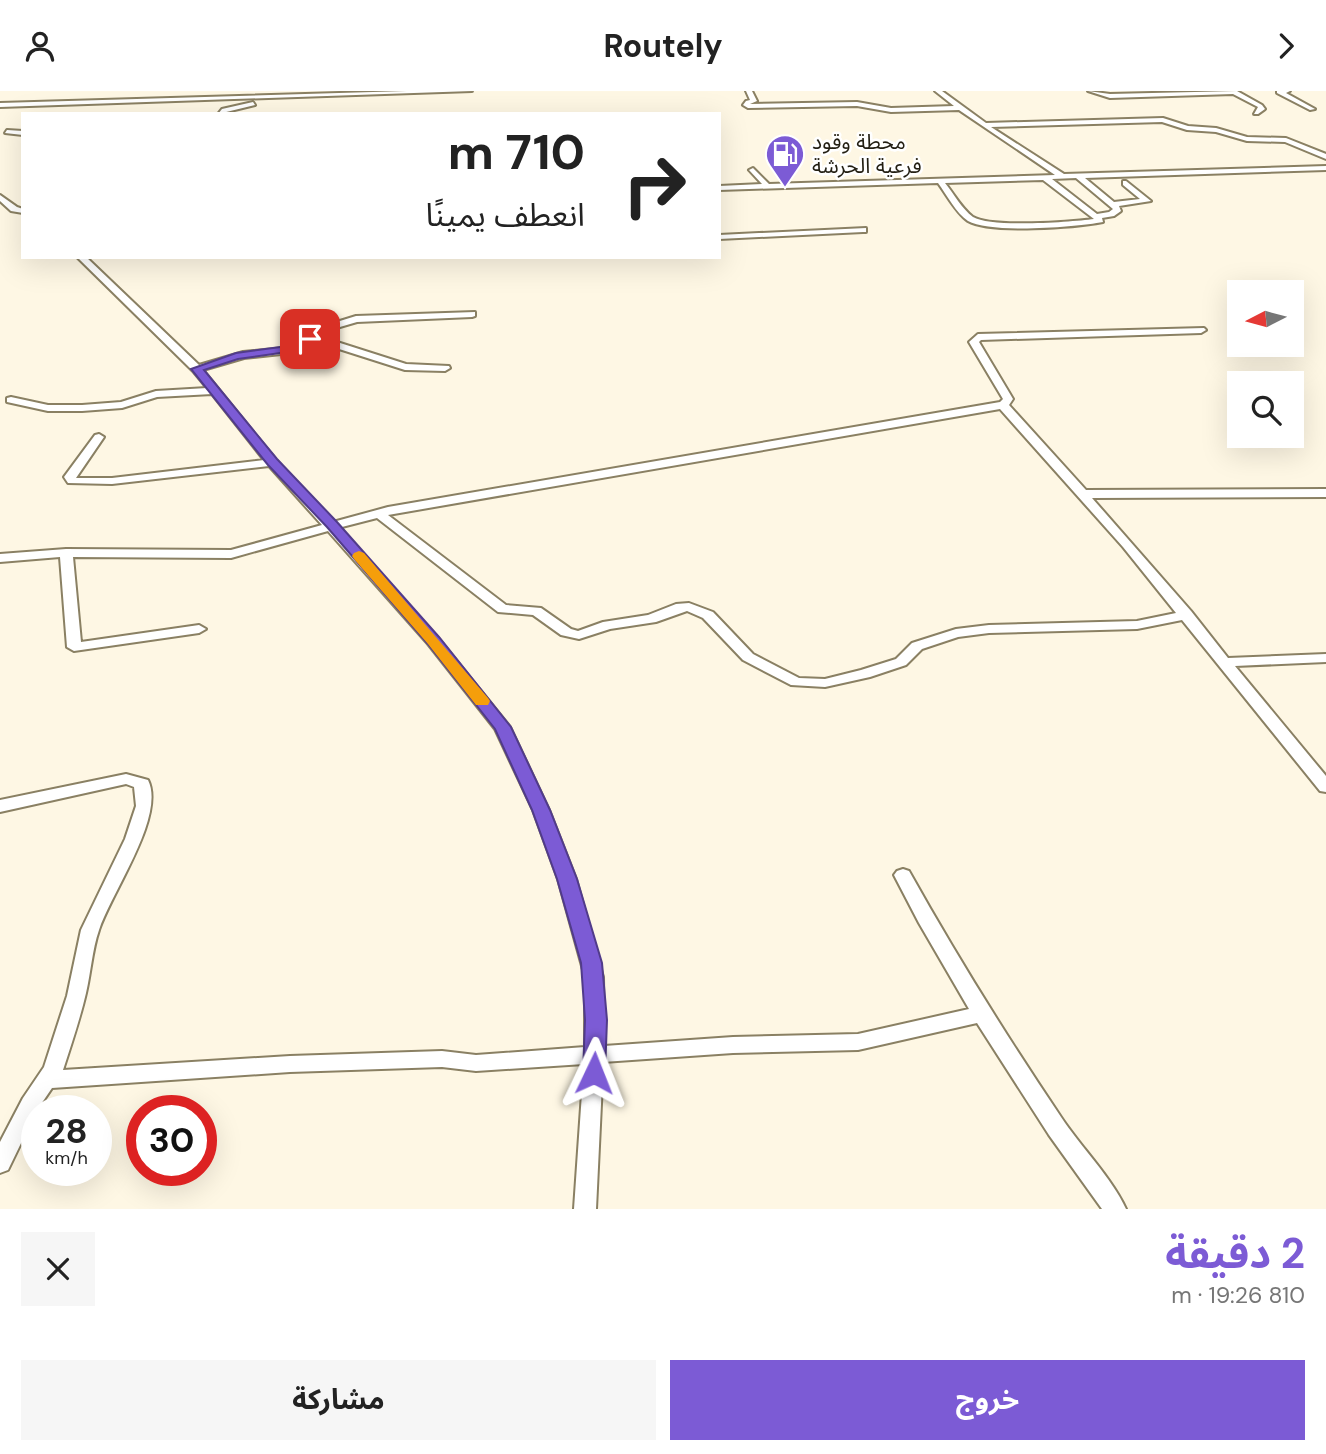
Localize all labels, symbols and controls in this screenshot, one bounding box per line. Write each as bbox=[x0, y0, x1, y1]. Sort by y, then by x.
text: Routely bbox=[603, 25, 723, 67]
icon: person bbox=[21, 27, 59, 65]
icon: forward bbox=[1267, 27, 1305, 65]
text: 710 m bbox=[448, 120, 585, 184]
place label: محطة وقود فرعية الحرشة bbox=[812, 128, 922, 180]
fuel station icon: محطة وقود فرعية الحرشة bbox=[764, 133, 806, 188]
icon: right bbox=[609, 140, 700, 231]
text: انعطف يمينًا bbox=[425, 194, 585, 236]
north arrow bbox=[1227, 280, 1304, 357]
map controls bbox=[1227, 280, 1304, 448]
pin bbox=[280, 309, 340, 369]
icon: arrive bbox=[291, 320, 329, 358]
button: search bbox=[1227, 371, 1304, 448]
position arrow bbox=[557, 1036, 631, 1110]
speed limit sign: 30 bbox=[126, 1095, 217, 1186]
text: 28 bbox=[45, 1108, 88, 1154]
text: km/h bbox=[45, 1146, 88, 1170]
text: 2 دقيقة bbox=[1165, 1226, 1305, 1281]
button: close bbox=[21, 1232, 95, 1306]
text: 810 m · 19:26 bbox=[1171, 1280, 1305, 1310]
button: مشاركة bbox=[21, 1360, 656, 1440]
button: خروج bbox=[670, 1360, 1305, 1440]

